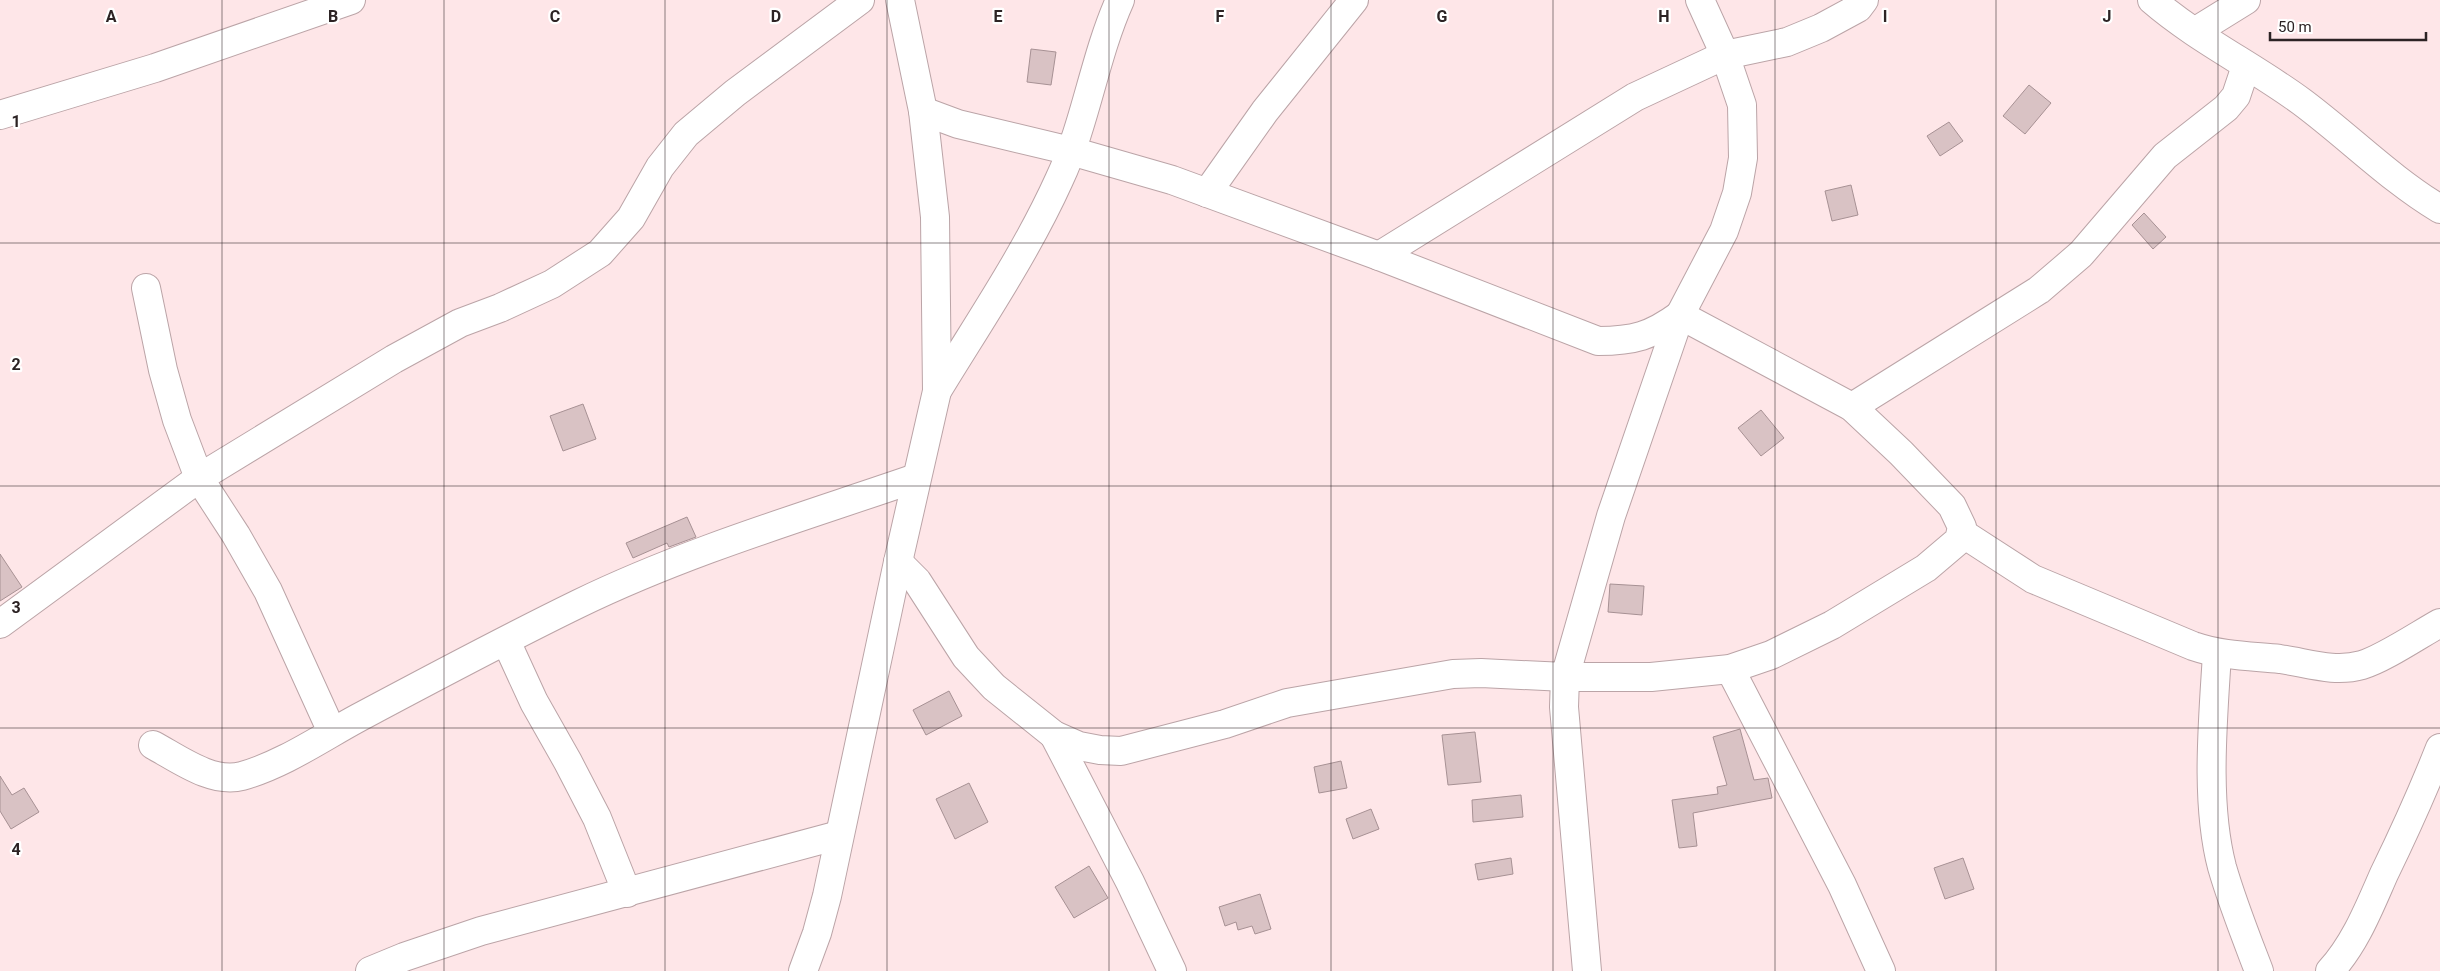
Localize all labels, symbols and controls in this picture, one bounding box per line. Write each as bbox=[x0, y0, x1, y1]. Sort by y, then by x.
text: A bbox=[106, 7, 117, 26]
text: B bbox=[328, 7, 338, 26]
text: C bbox=[550, 7, 560, 26]
text: D bbox=[771, 7, 781, 26]
text: E bbox=[994, 7, 1003, 26]
text: F bbox=[1216, 7, 1225, 26]
text: G bbox=[1437, 7, 1448, 26]
text: H bbox=[1658, 7, 1670, 26]
text: I bbox=[1883, 7, 1887, 26]
text: J bbox=[2103, 7, 2111, 26]
scale bar bbox=[2270, 10, 2426, 42]
text: 50 m bbox=[2278, 18, 2312, 36]
text: 1 bbox=[11, 112, 21, 131]
text: 2 bbox=[11, 355, 21, 374]
text: 3 bbox=[11, 598, 21, 617]
text: 4 bbox=[11, 840, 21, 859]

